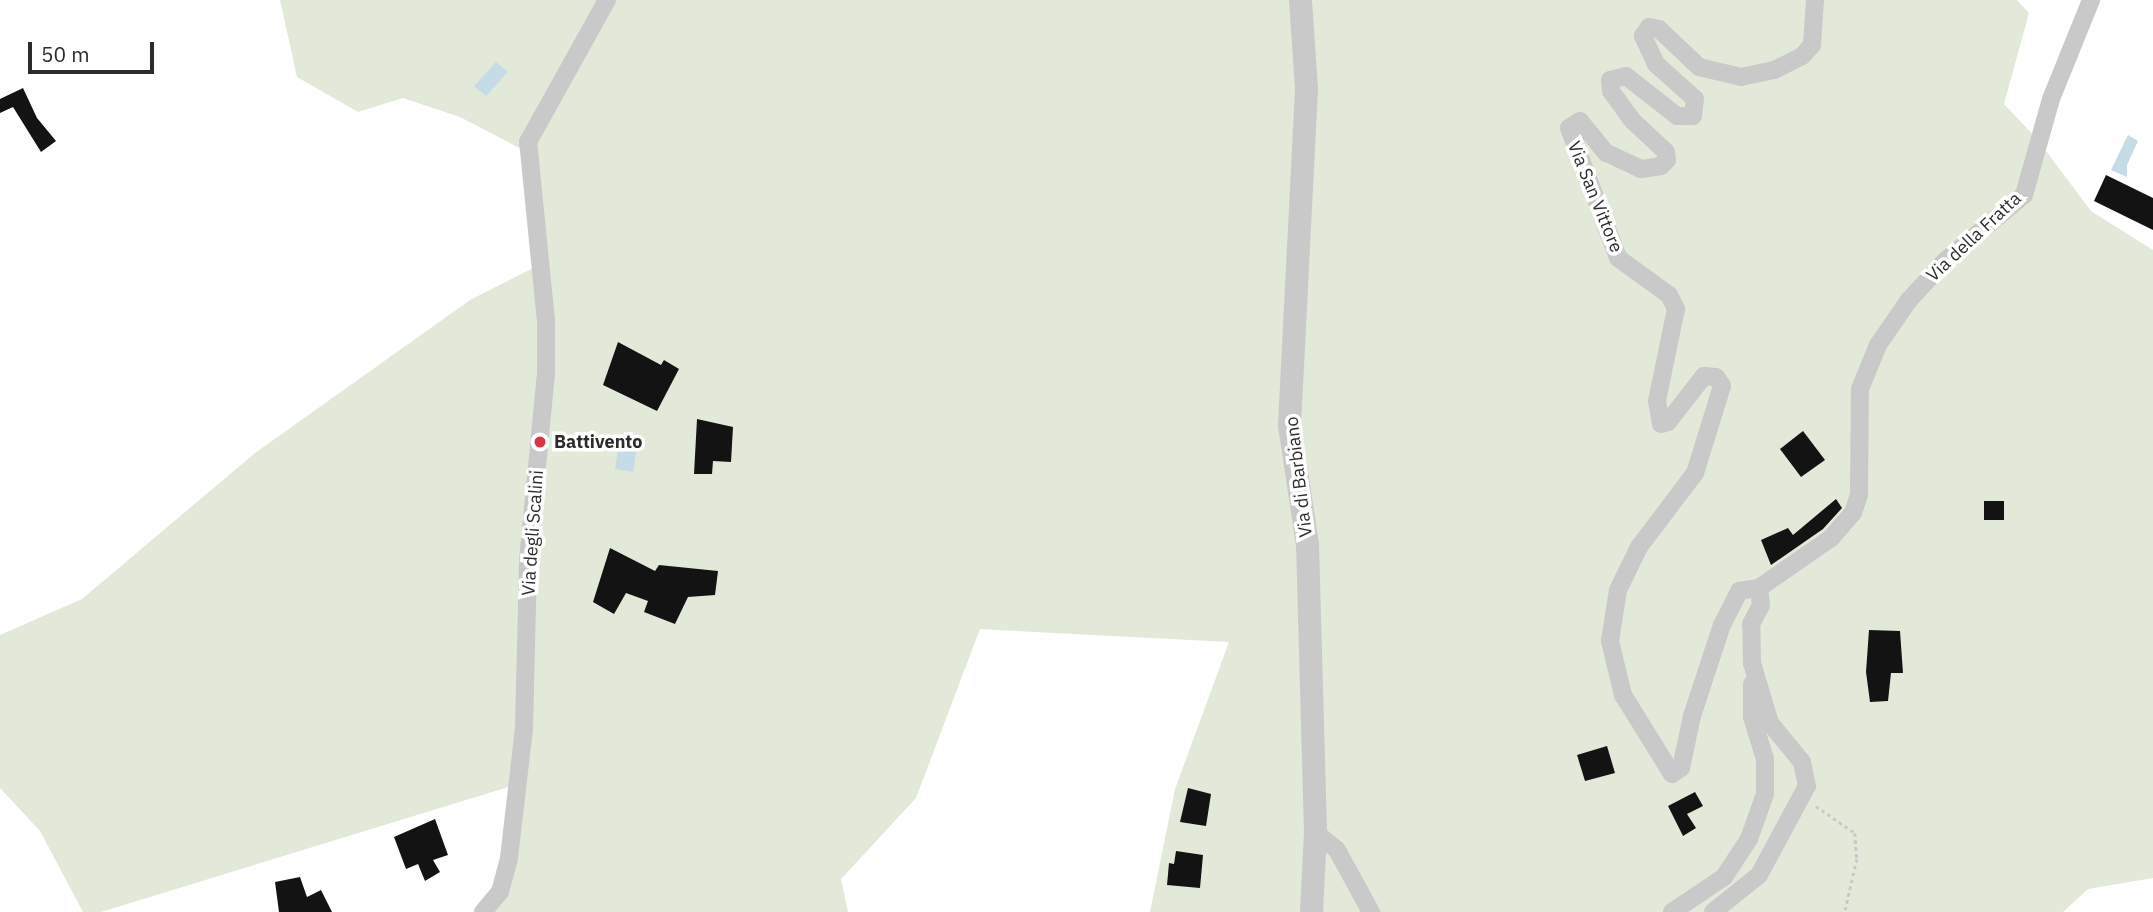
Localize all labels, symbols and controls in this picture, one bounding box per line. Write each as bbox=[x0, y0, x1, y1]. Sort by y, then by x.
scale bar bbox=[32, 28, 158, 72]
text: 50 m bbox=[41, 40, 90, 68]
street label: Via San Vittore bbox=[1563, 138, 1627, 256]
street label: Via della Fratta bbox=[1922, 188, 2026, 286]
street label: Via di Barbiano bbox=[1281, 415, 1317, 539]
place label: Battivento bbox=[554, 431, 642, 453]
marker: Battivento bbox=[532, 434, 548, 450]
street label: Via degli Scalini bbox=[518, 469, 548, 597]

